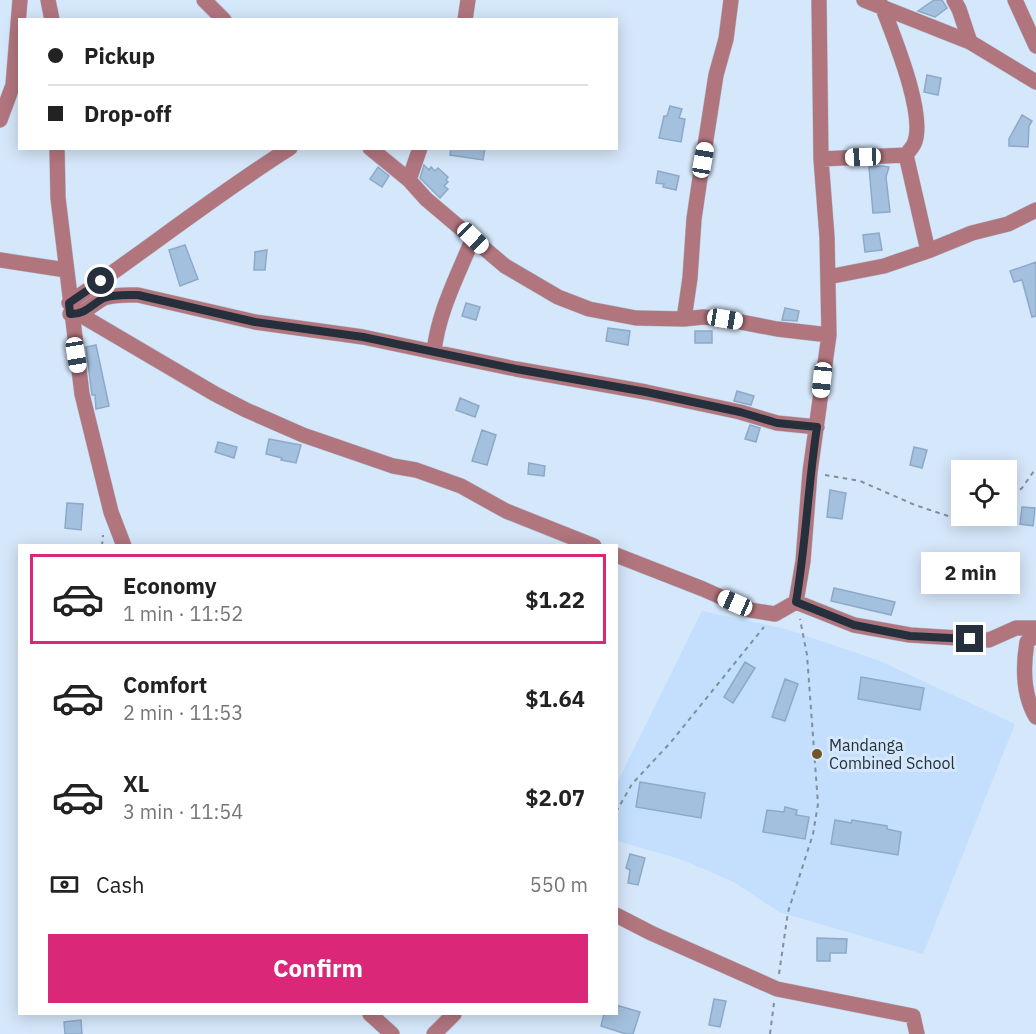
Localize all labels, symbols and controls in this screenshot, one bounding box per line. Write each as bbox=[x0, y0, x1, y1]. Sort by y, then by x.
text: Pickup bbox=[84, 41, 155, 70]
text: Drop-off bbox=[84, 99, 171, 128]
car bbox=[691, 141, 715, 179]
car bbox=[845, 147, 881, 167]
car bbox=[454, 219, 492, 257]
route start bbox=[87, 267, 114, 294]
car bbox=[706, 307, 744, 331]
car bbox=[64, 336, 88, 374]
car bbox=[811, 361, 833, 399]
map controls bbox=[951, 460, 1017, 526]
button: locate bbox=[951, 460, 1017, 526]
callout: 2 min bbox=[920, 552, 1020, 594]
text: 2 min bbox=[944, 559, 997, 586]
text: Economy bbox=[123, 571, 217, 600]
icon: car bbox=[51, 572, 105, 626]
text: $1.22 bbox=[525, 585, 585, 614]
car bbox=[715, 587, 755, 619]
text: 1 min · 11:52 bbox=[123, 600, 243, 627]
route end bbox=[956, 625, 983, 652]
text: Comfort bbox=[123, 670, 207, 699]
icon: car bbox=[51, 671, 105, 725]
text: $1.64 bbox=[525, 684, 585, 713]
text: 2 min · 11:53 bbox=[123, 699, 243, 726]
place label: Mandanga Combined School bbox=[829, 735, 955, 773]
marker: Mandanga Combined School bbox=[810, 747, 824, 761]
text: XL bbox=[123, 769, 149, 798]
icon: car bbox=[51, 770, 105, 824]
text: $2.07 bbox=[525, 783, 585, 812]
text: 3 min · 11:54 bbox=[123, 798, 243, 825]
icon: cash bbox=[48, 868, 81, 901]
text: Cash bbox=[96, 870, 145, 899]
text: 550 m bbox=[530, 871, 588, 898]
button: Confirm bbox=[48, 934, 588, 1003]

